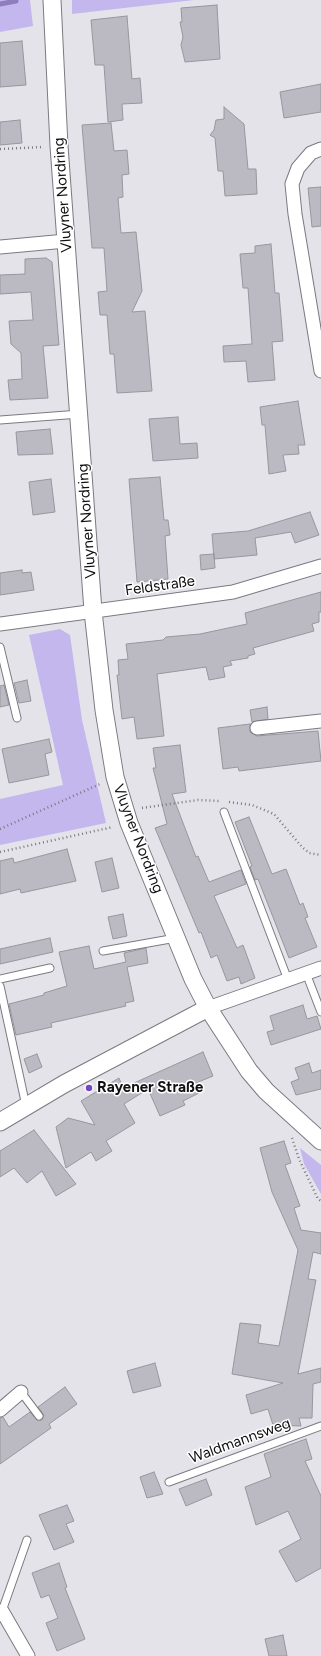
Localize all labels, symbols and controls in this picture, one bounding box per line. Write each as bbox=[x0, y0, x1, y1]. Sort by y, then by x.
street label: Vluyner Nordring bbox=[50, 137, 76, 253]
street label: Vluyner Nordring bbox=[74, 463, 100, 579]
street label: Feldstraße bbox=[124, 572, 196, 600]
street label: Vluyner Nordring bbox=[109, 782, 167, 896]
place label: Rayener Straße bbox=[97, 1079, 203, 1097]
marker: Rayener Straße bbox=[84, 1083, 94, 1093]
street label: Waldmannsweg bbox=[187, 1414, 293, 1468]

